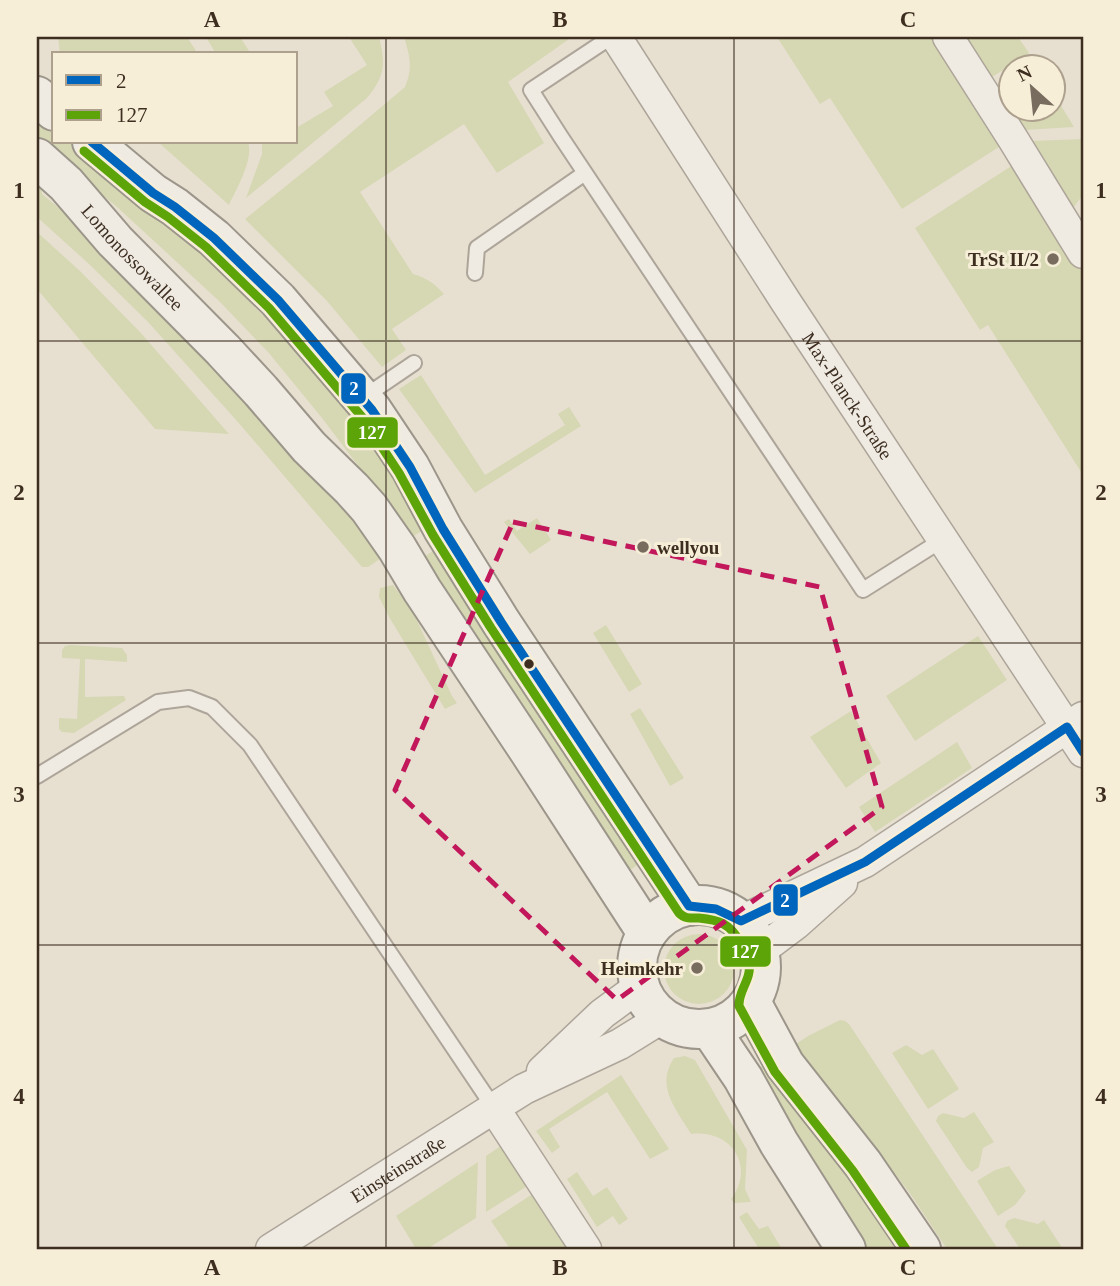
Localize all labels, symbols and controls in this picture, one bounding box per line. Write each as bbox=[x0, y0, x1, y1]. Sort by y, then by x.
text: A bbox=[204, 7, 221, 32]
text: B bbox=[552, 7, 568, 32]
text: C bbox=[900, 7, 916, 32]
legend bbox=[52, 52, 298, 144]
north arrow bbox=[998, 52, 1068, 122]
text: N bbox=[1014, 61, 1036, 86]
text: 2 bbox=[116, 69, 127, 93]
text: 127 bbox=[116, 103, 148, 127]
text: 1 bbox=[13, 178, 25, 203]
text: 1 bbox=[1095, 178, 1107, 203]
street label: Lomonossowallee bbox=[77, 200, 188, 315]
place label: TrSt II/2 bbox=[968, 249, 1039, 270]
marker: TrSt II/2 bbox=[1045, 251, 1061, 267]
street label: Max-Planck-Straße bbox=[798, 328, 897, 463]
line badge: 2 bbox=[340, 372, 367, 405]
text: 2 bbox=[349, 378, 359, 399]
line badge: 127 bbox=[346, 416, 399, 449]
text: 127 bbox=[358, 422, 387, 443]
text: 2 bbox=[13, 480, 25, 505]
text: 2 bbox=[1095, 480, 1107, 505]
place label: wellyou bbox=[657, 537, 720, 558]
marker: wellyou bbox=[635, 539, 651, 555]
unlabelled marker bbox=[522, 657, 536, 671]
text: 3 bbox=[13, 782, 25, 807]
text: 3 bbox=[1095, 782, 1107, 807]
line badge: 2 bbox=[772, 883, 799, 917]
text: 2 bbox=[780, 890, 790, 911]
line badge: 127 bbox=[719, 935, 772, 968]
text: 127 bbox=[731, 941, 760, 962]
place label: Heimkehr bbox=[601, 958, 684, 979]
marker: Heimkehr bbox=[689, 960, 705, 976]
text: 4 bbox=[13, 1084, 25, 1109]
text: 4 bbox=[1095, 1084, 1107, 1109]
street label: Einsteinstraße bbox=[347, 1132, 449, 1207]
text: A bbox=[204, 1255, 221, 1280]
text: B bbox=[552, 1255, 568, 1280]
text: C bbox=[900, 1255, 916, 1280]

